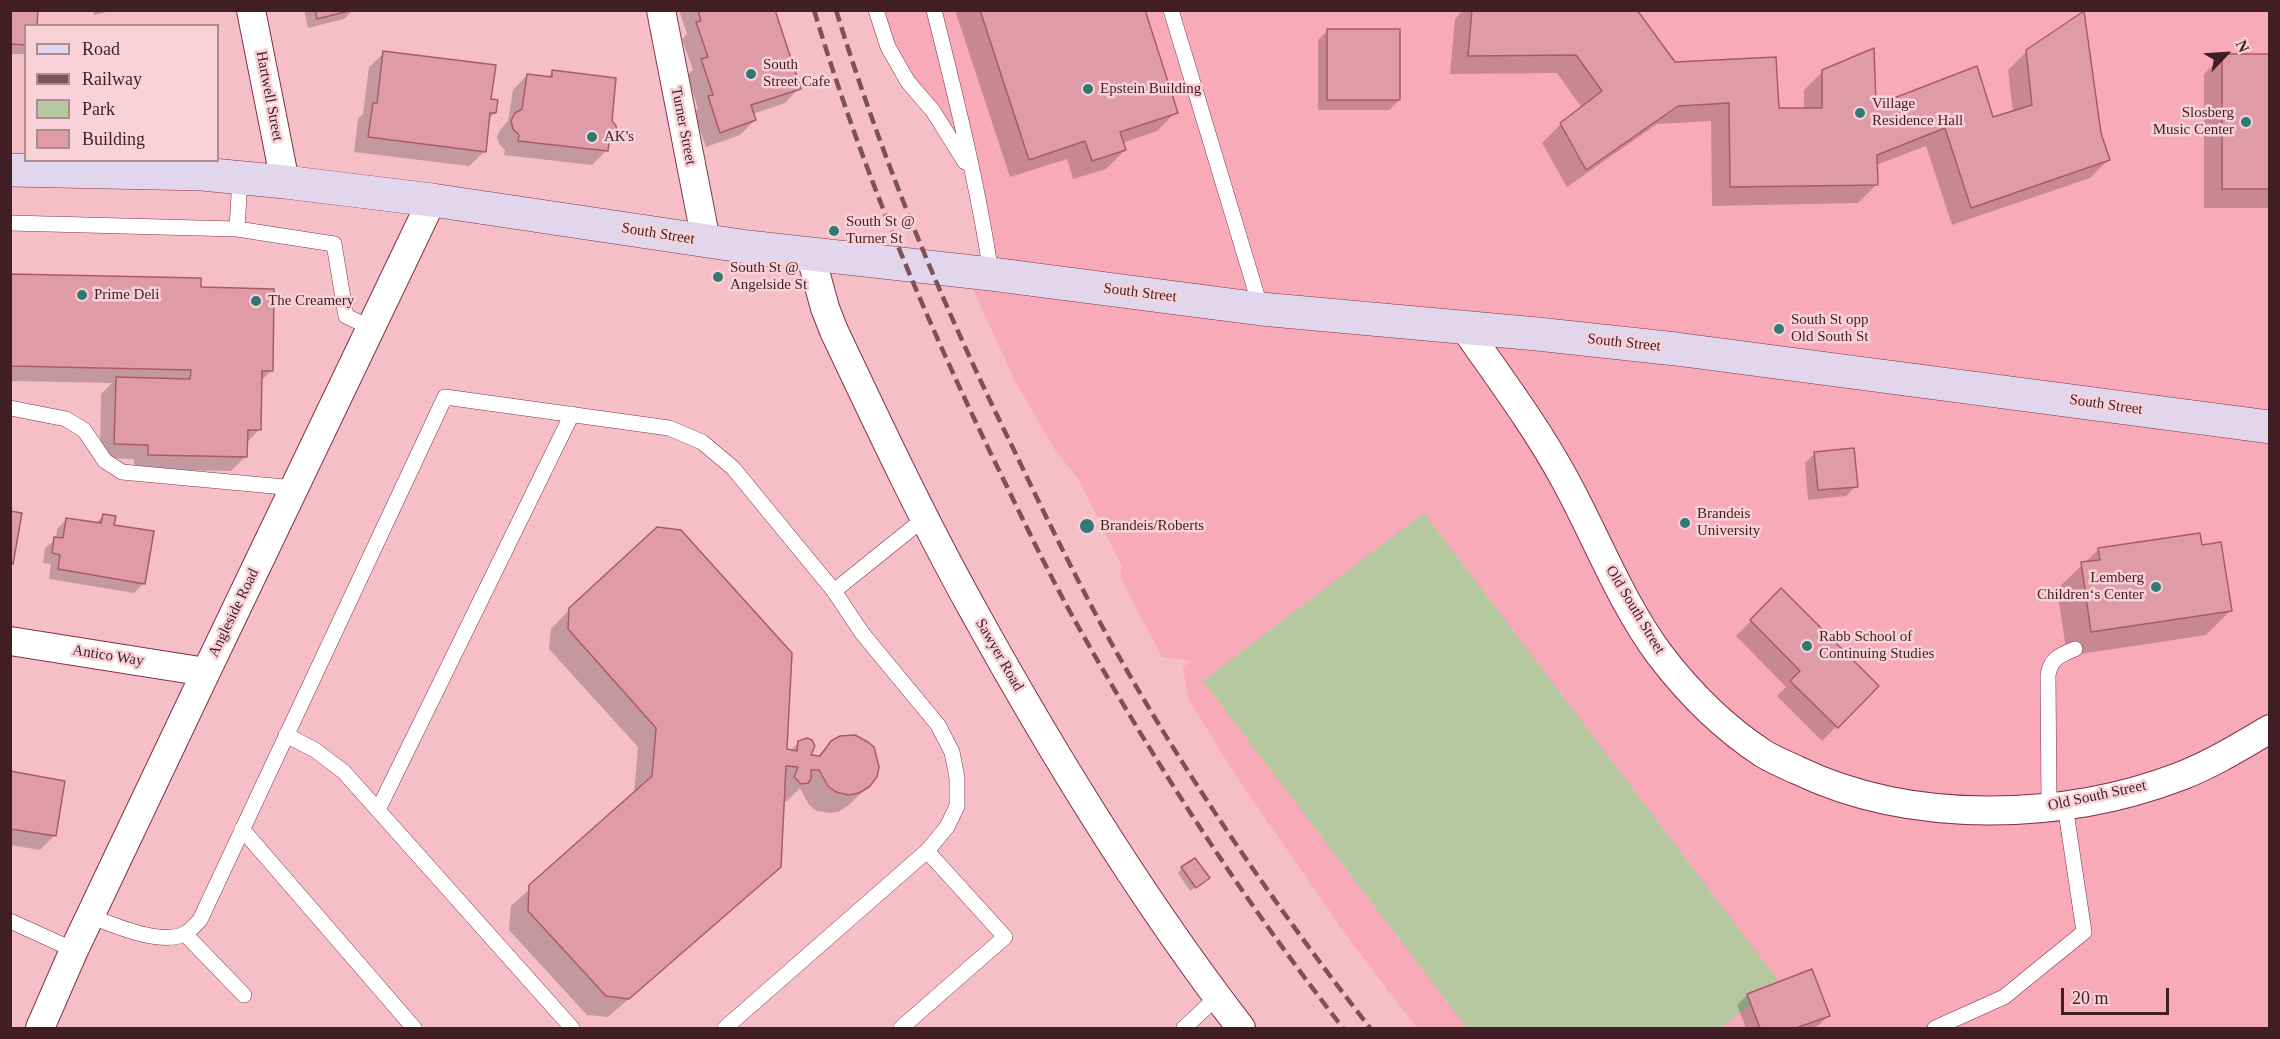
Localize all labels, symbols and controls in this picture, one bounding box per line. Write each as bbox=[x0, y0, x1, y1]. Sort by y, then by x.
legend bbox=[24, 24, 219, 162]
north arrow bbox=[2196, 24, 2256, 84]
text: N bbox=[2233, 37, 2253, 55]
text: Road bbox=[82, 39, 120, 59]
street label: Hartwell Street bbox=[251, 50, 287, 142]
place label: South Street Cafe bbox=[763, 56, 830, 91]
marker: South Street Cafe bbox=[744, 67, 758, 81]
text: Railway bbox=[82, 69, 142, 89]
place label: Epstein Building bbox=[1100, 80, 1201, 98]
marker: Epstein Building bbox=[1081, 82, 1095, 96]
street label: Turner Street bbox=[667, 85, 699, 167]
place label: Village Residence Hall bbox=[1872, 95, 1963, 130]
text: Park bbox=[82, 99, 115, 119]
place label: Slosberg Music Center bbox=[2153, 104, 2234, 139]
marker: Village Residence Hall bbox=[1853, 106, 1867, 120]
marker: Slosberg Music Center bbox=[2239, 115, 2253, 129]
place label: AK's bbox=[604, 128, 634, 146]
text: Building bbox=[82, 129, 145, 149]
marker: AK's bbox=[585, 130, 599, 144]
place label: South St @ Turner St bbox=[846, 213, 915, 248]
street label: South Street bbox=[620, 219, 696, 249]
marker: South St @ Turner St bbox=[827, 224, 841, 238]
place label: South St @ Angelside St bbox=[730, 259, 807, 294]
marker: South St @ Angelside St bbox=[711, 270, 725, 284]
street label: South Street bbox=[1102, 280, 1178, 306]
place label: Prime Deli bbox=[94, 286, 159, 304]
marker: Prime Deli bbox=[75, 288, 89, 302]
place label: The Creamery bbox=[268, 292, 354, 310]
marker: The Creamery bbox=[249, 294, 263, 308]
place label: South St opp Old South St bbox=[1791, 311, 1869, 346]
marker: South St opp Old South St bbox=[1772, 322, 1786, 336]
street label: South Street bbox=[1586, 330, 1662, 356]
street label: South Street bbox=[2068, 391, 2144, 419]
place label: Brandeis University bbox=[1697, 505, 1760, 540]
marker: Brandeis University bbox=[1678, 516, 1692, 530]
marker: Brandeis/Roberts bbox=[1078, 517, 1096, 535]
place label: Brandeis/Roberts bbox=[1100, 517, 1204, 535]
street label: Old South Street bbox=[1602, 563, 1668, 657]
street label: Angleside Road bbox=[205, 566, 263, 660]
place label: Lemberg Childrenʻs Center bbox=[2037, 569, 2144, 604]
marker: Lemberg Childrenʻs Center bbox=[2149, 580, 2163, 594]
street label: Sawyer Road bbox=[971, 616, 1027, 694]
place label: Rabb School of Continuing Studies bbox=[1819, 628, 1934, 663]
marker: Rabb School of Continuing Studies bbox=[1800, 639, 1814, 653]
street label: Antico Way bbox=[71, 642, 145, 670]
street label: Old South Street bbox=[2046, 777, 2148, 815]
scale bar bbox=[2064, 976, 2172, 1014]
text: 20 m bbox=[2072, 988, 2109, 1008]

